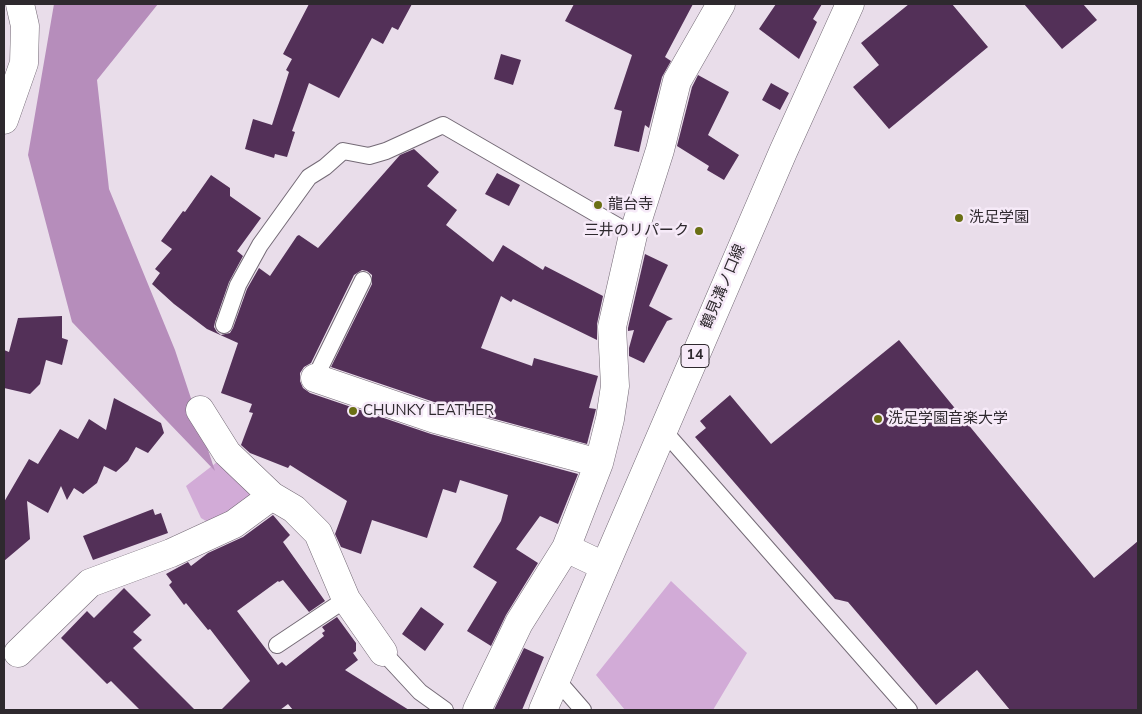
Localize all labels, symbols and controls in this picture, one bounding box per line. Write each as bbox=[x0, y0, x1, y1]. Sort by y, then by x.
place label: 龍台寺 bbox=[608, 196, 653, 214]
marker: 龍台寺 bbox=[592, 199, 604, 211]
place label: 洗足学園 bbox=[969, 209, 1029, 227]
marker: 洗足学園 bbox=[953, 212, 965, 224]
place label: 三井のリパーク bbox=[584, 222, 689, 240]
marker: 三井のリパーク bbox=[693, 225, 705, 237]
street label: 鶴見溝ノ口線 bbox=[698, 242, 750, 332]
road number: 14 bbox=[681, 344, 709, 368]
place label: CHUNKY LEATHER bbox=[363, 402, 494, 420]
marker: CHUNKY LEATHER bbox=[347, 405, 359, 417]
place label: 洗足学園音楽大学 bbox=[888, 410, 1008, 428]
marker: 洗足学園音楽大学 bbox=[872, 413, 884, 425]

